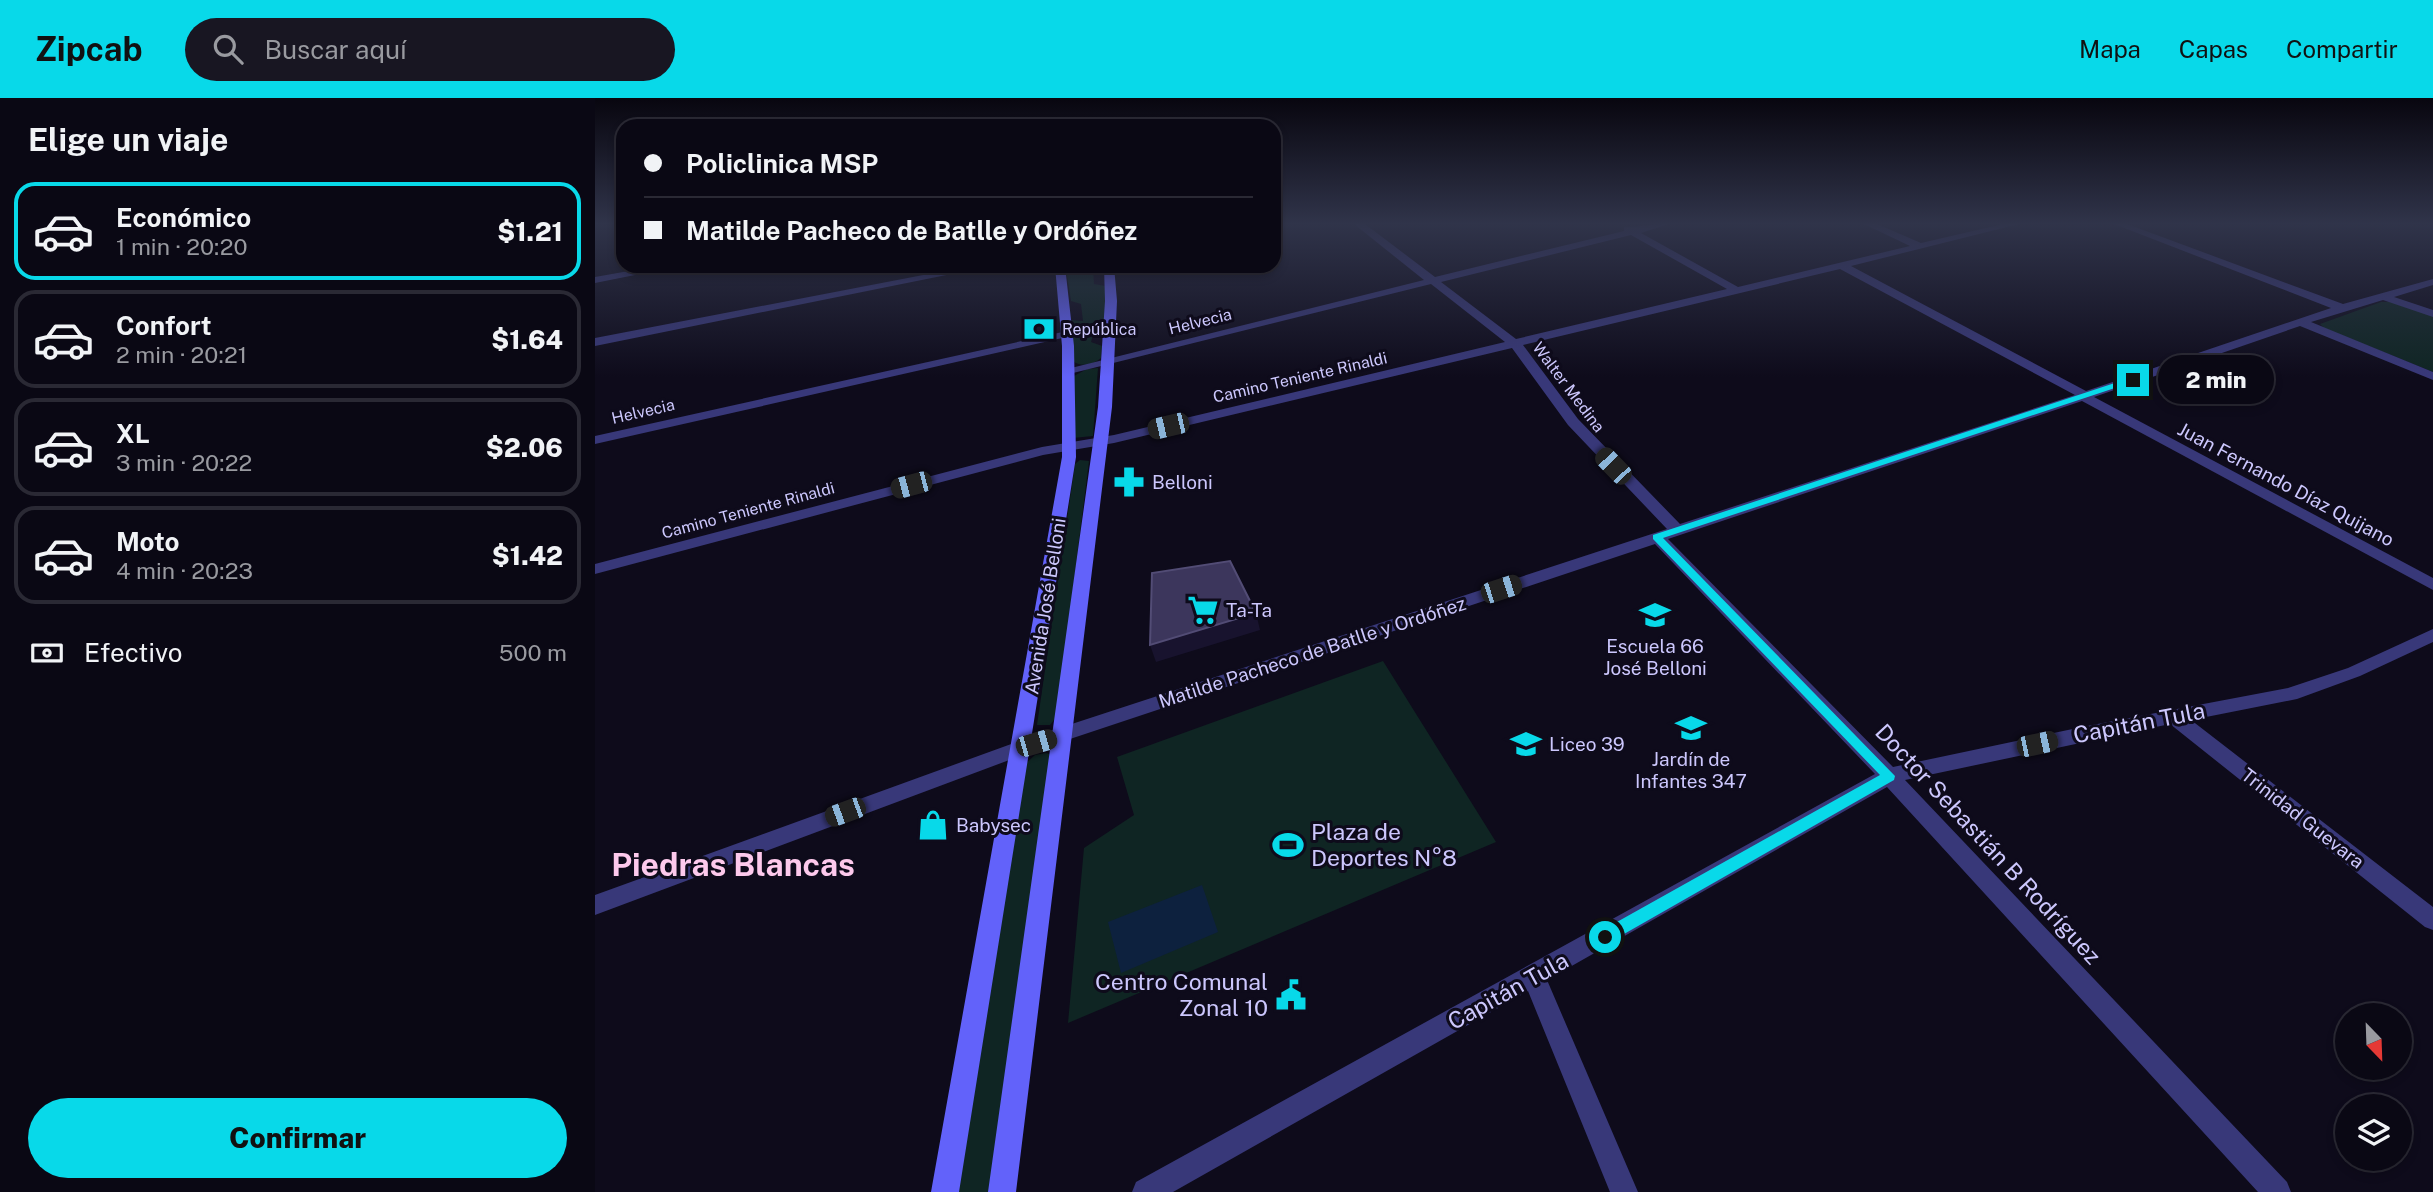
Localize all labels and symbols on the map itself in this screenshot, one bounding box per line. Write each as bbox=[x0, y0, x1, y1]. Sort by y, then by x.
street label: Helvecia bbox=[1167, 305, 1234, 338]
bank icon: República bbox=[1022, 312, 1056, 346]
place label: República bbox=[1062, 320, 1136, 339]
street label: Walter Medina bbox=[1529, 339, 1609, 436]
street label: Camino Teniente Rinaldi bbox=[1211, 348, 1389, 407]
callout: 2 min bbox=[2157, 356, 2273, 404]
route end bbox=[2117, 364, 2149, 396]
street label: Helvecia bbox=[610, 395, 676, 428]
car bbox=[1146, 411, 1191, 441]
street label: Juan Fernando Díaz Quijano bbox=[2174, 417, 2398, 551]
car bbox=[1591, 444, 1636, 488]
pharmacy icon: Belloni bbox=[1112, 465, 1146, 499]
car bbox=[888, 469, 935, 501]
place label: Belloni bbox=[1152, 471, 1213, 493]
street label: Camino Teniente Rinaldi bbox=[660, 478, 837, 543]
street label: Avenida José Belloni bbox=[1020, 516, 1070, 696]
car bbox=[1478, 573, 1525, 605]
street label: Matilde Pacheco de Batlle y Ordóñez bbox=[1156, 592, 1468, 712]
supermarket icon: Ta-Ta bbox=[1186, 593, 1220, 627]
school or university icon: Escuela 66 José Belloni bbox=[1638, 598, 1672, 632]
place label: Ta-Ta bbox=[1226, 599, 1272, 621]
place label: Escuela 66 José Belloni bbox=[1603, 635, 1707, 679]
street label: Capitán Tula bbox=[2071, 697, 2207, 749]
school or university icon: Jardín de Infantes 347 bbox=[1674, 711, 1708, 745]
street label: Doctor Sebastián B Rodríguez bbox=[1870, 718, 2107, 969]
car bbox=[1013, 727, 1060, 759]
school or university icon: Liceo 39 bbox=[1509, 727, 1543, 761]
car bbox=[2015, 729, 2060, 759]
place label: Liceo 39 bbox=[1549, 733, 1625, 755]
place label: Jardín de Infantes 347 bbox=[1635, 748, 1747, 792]
street label: Trinidad Guevara bbox=[2237, 763, 2369, 873]
car bbox=[822, 795, 869, 829]
shop icon: Babysec bbox=[916, 808, 950, 842]
place label: Babysec bbox=[956, 814, 1031, 836]
place label: Plaza de Deportes N°8 bbox=[1311, 818, 1457, 871]
sports icon: Plaza de Deportes N°8 bbox=[1271, 828, 1305, 862]
district label: Piedras Blancas bbox=[611, 846, 855, 883]
route start bbox=[1589, 921, 1621, 953]
street label: Capitán Tula bbox=[1443, 946, 1573, 1035]
place label: Centro Comunal Zonal 10 bbox=[1095, 968, 1268, 1021]
public building icon: Centro Comunal Zonal 10 bbox=[1274, 978, 1308, 1012]
north arrow bbox=[2335, 1003, 2411, 1080]

